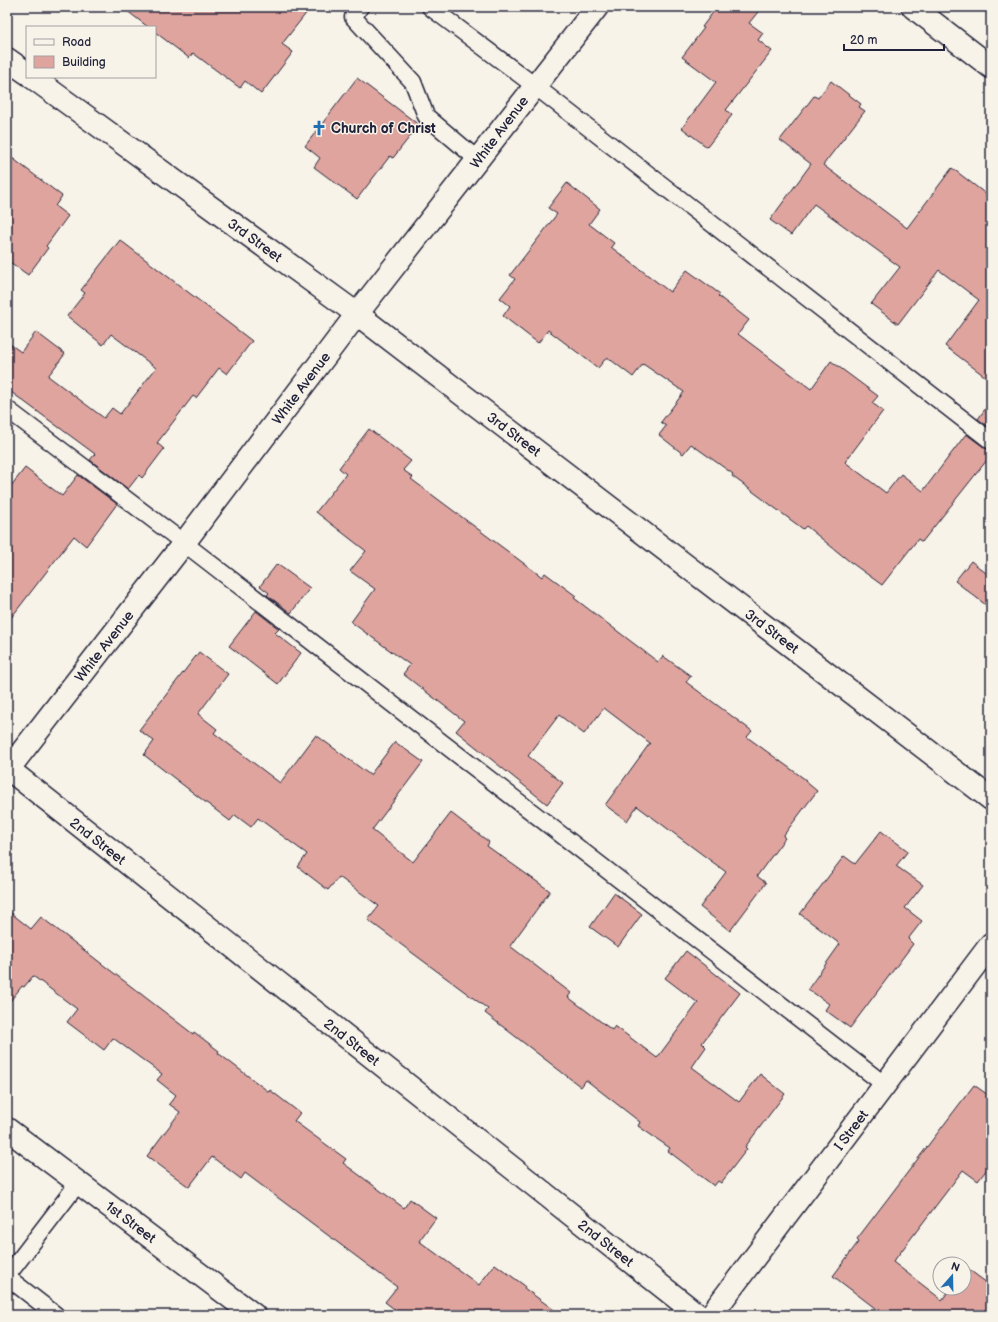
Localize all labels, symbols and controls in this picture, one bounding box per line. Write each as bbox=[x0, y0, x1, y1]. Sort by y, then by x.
legend bbox=[26, 26, 156, 78]
scale bar bbox=[844, 26, 944, 52]
text: 20 m bbox=[850, 33, 877, 48]
text: Road bbox=[62, 35, 91, 50]
text: Building bbox=[62, 55, 106, 70]
street label: White Avenue bbox=[467, 93, 532, 172]
church icon: Church of Christ bbox=[310, 119, 328, 137]
place label: Church of Christ bbox=[331, 120, 436, 137]
street label: 3rd Street bbox=[224, 215, 286, 266]
street label: White Avenue bbox=[269, 349, 334, 428]
street label: 3rd Street bbox=[483, 409, 545, 461]
street label: 3rd Street bbox=[741, 606, 803, 658]
street label: White Avenue bbox=[71, 607, 138, 686]
street label: 2nd Street bbox=[66, 814, 130, 869]
street label: 2nd Street bbox=[320, 1015, 384, 1070]
street label: I Street bbox=[831, 1106, 873, 1154]
street label: 1st Street bbox=[102, 1198, 160, 1247]
street label: 2nd Street bbox=[574, 1216, 638, 1271]
north arrow bbox=[932, 1256, 972, 1296]
text: N bbox=[949, 1260, 961, 1275]

